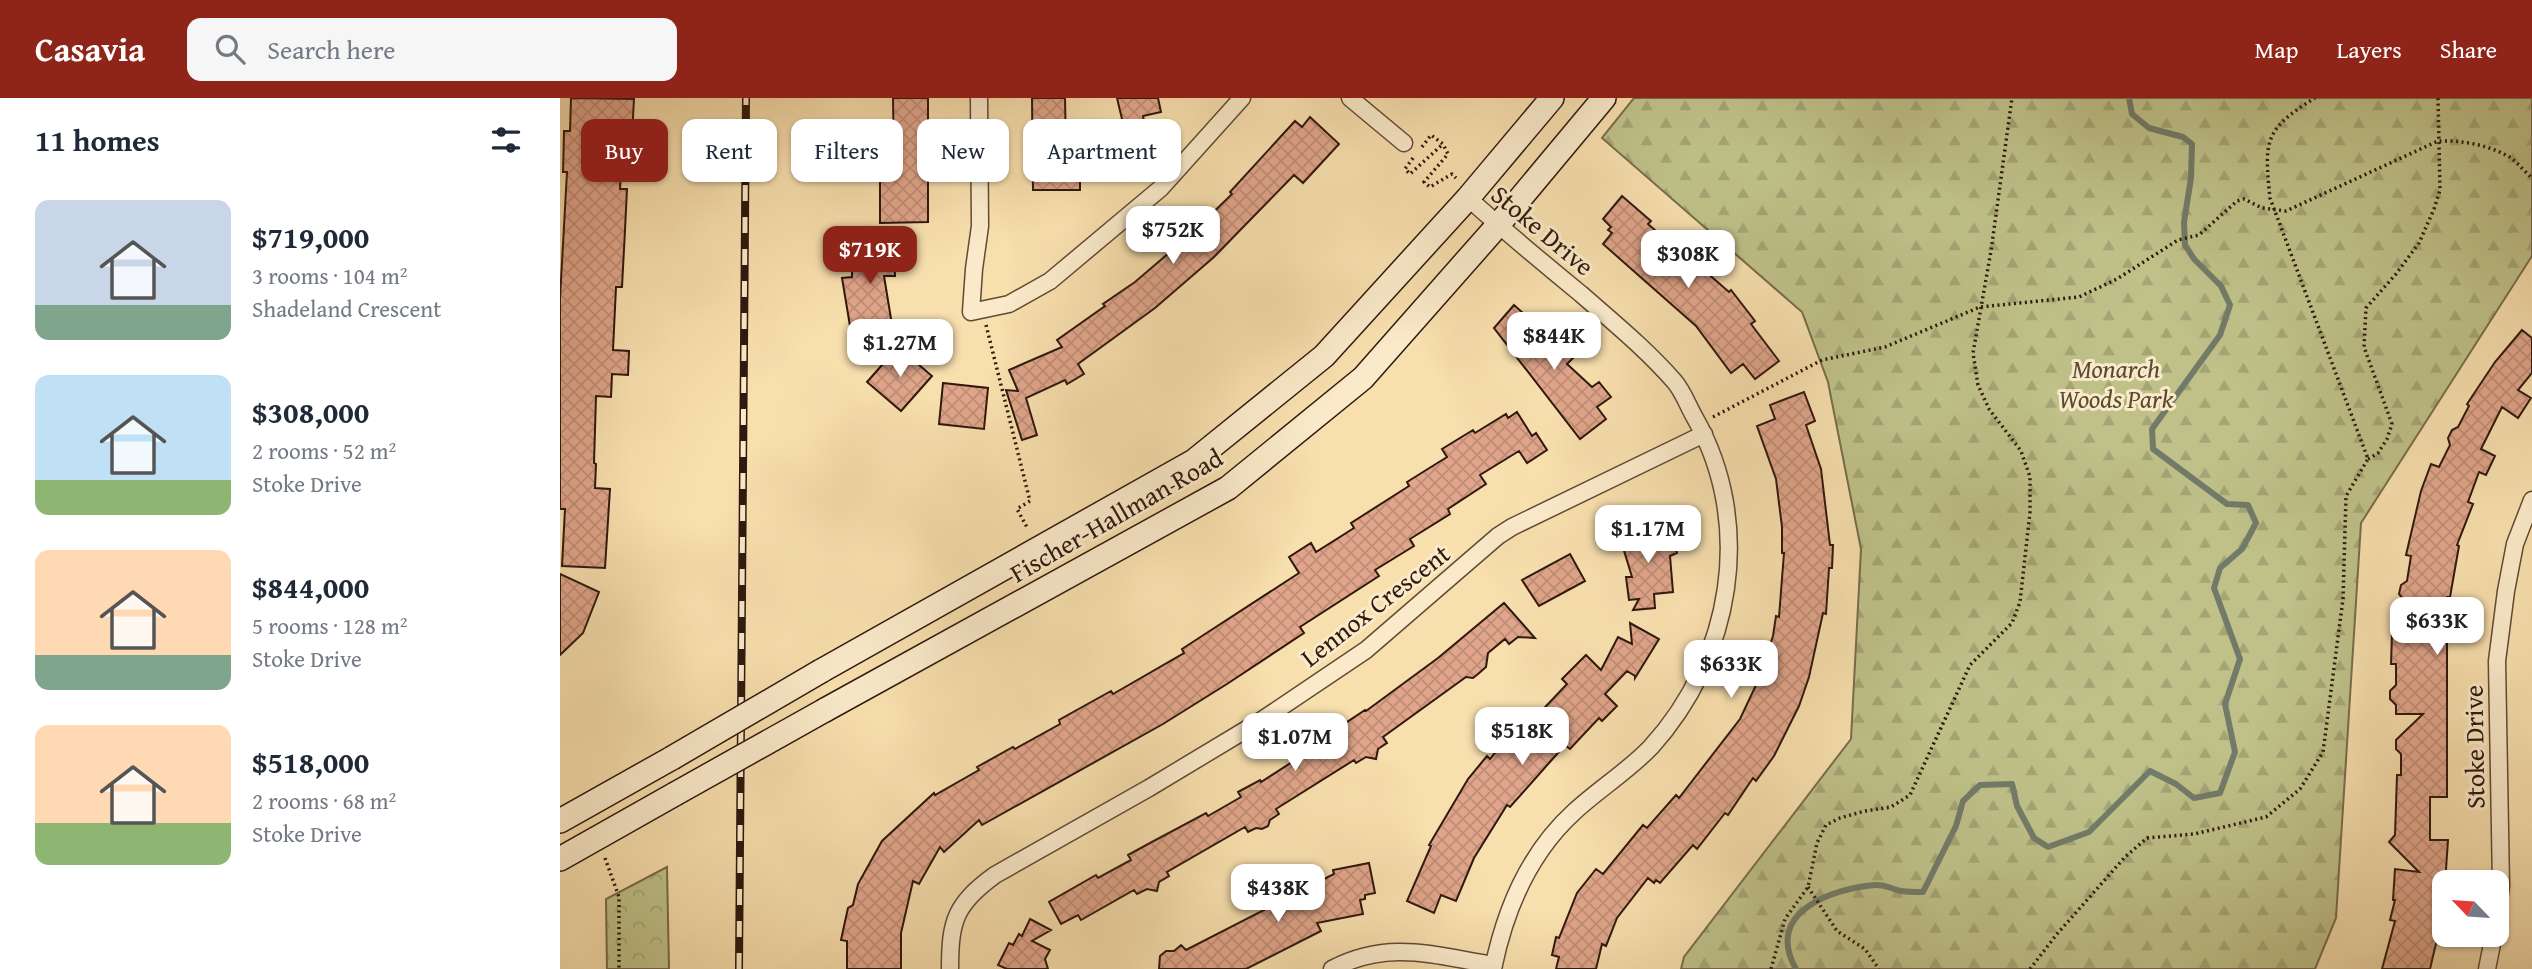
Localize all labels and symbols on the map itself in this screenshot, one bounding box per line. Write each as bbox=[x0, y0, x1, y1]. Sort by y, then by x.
street label: Stoke Drive bbox=[1483, 175, 1603, 285]
pin: $752K bbox=[1124, 206, 1222, 266]
pin: $719K bbox=[821, 226, 919, 286]
pin: $308K bbox=[1639, 230, 1737, 290]
pin: $844K bbox=[1505, 313, 1603, 372]
pin: $1.27M bbox=[843, 320, 957, 379]
park label: Monarch Woods Park bbox=[2059, 349, 2174, 418]
street label: Fischer-Hallman Road bbox=[1002, 438, 1230, 592]
pin: $1.17M bbox=[1591, 505, 1705, 565]
street label: Lennox Crescent bbox=[1292, 534, 1458, 676]
pin: $633K bbox=[2388, 598, 2486, 657]
pin: $633K bbox=[1682, 640, 1780, 700]
street label: Stoke Drive bbox=[2453, 685, 2495, 809]
pin: $518K bbox=[1473, 708, 1571, 767]
pin: $1.07M bbox=[1238, 714, 1352, 773]
pin: $438K bbox=[1229, 864, 1327, 924]
north arrow bbox=[2432, 870, 2510, 947]

